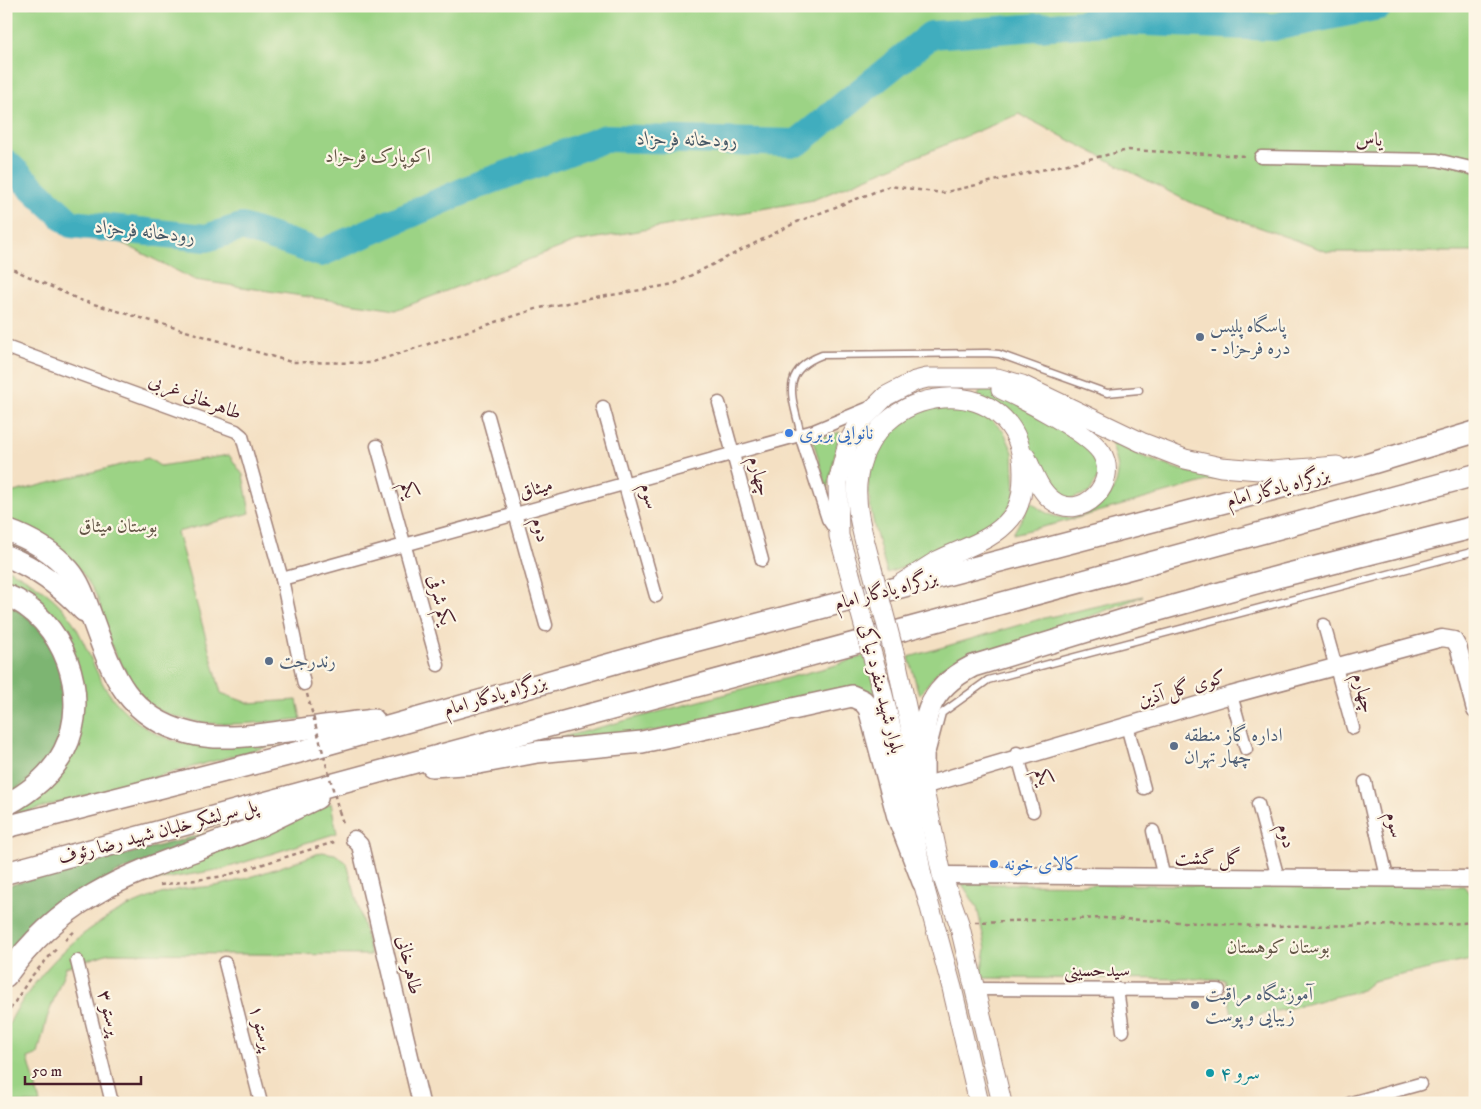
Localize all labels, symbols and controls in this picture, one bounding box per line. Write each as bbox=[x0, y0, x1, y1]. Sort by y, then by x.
water label: رودخانه فرحزاد bbox=[636, 127, 738, 153]
street label: یاس bbox=[1355, 128, 1384, 152]
park label: اکوپارک فرحزاد bbox=[325, 145, 431, 169]
water label: رودخانه فرحزاد bbox=[93, 214, 197, 250]
place label: پاسگاه پلیس - دره فرحزاد bbox=[1210, 313, 1291, 360]
marker: پاسگاه پلیس - دره فرحزاد bbox=[1194, 331, 1206, 343]
street label: طاهرخانی غربی bbox=[145, 369, 245, 427]
place label: نانوایی بربری bbox=[799, 422, 873, 446]
marker: نانوایی بربری bbox=[783, 427, 795, 439]
street label: چهارم bbox=[739, 454, 775, 500]
street label: بزرگراه یادگار امام bbox=[1223, 461, 1334, 517]
street label: میثاق bbox=[516, 473, 556, 505]
street label: یکم bbox=[391, 479, 423, 504]
street label: سوم bbox=[631, 480, 663, 513]
park label: بوستان میثاق bbox=[79, 515, 157, 538]
street label: دوم bbox=[522, 515, 554, 546]
street label: بزرگراه یادگار امام bbox=[831, 564, 942, 620]
street label: یکم شرقی bbox=[417, 572, 458, 630]
street label: بلوار شهید منفرد نیاکی bbox=[854, 621, 909, 756]
place label: رندرجت bbox=[279, 650, 336, 673]
marker: رندرجت bbox=[263, 655, 275, 667]
street label: کوی گل آذین bbox=[1135, 665, 1229, 713]
street label: بزرگراه یادگار امام bbox=[440, 668, 551, 725]
street label: چهارم bbox=[1343, 671, 1379, 717]
place label: اداره گاز منطقه چهار تهران bbox=[1184, 723, 1283, 769]
marker: اداره گاز منطقه چهار تهران bbox=[1168, 740, 1180, 752]
street label: یکم bbox=[1025, 766, 1057, 791]
street label: پل سرلشکر خلبان شهید رضا رئوف bbox=[56, 794, 262, 871]
street label: سوم bbox=[1376, 810, 1408, 841]
street label: دوم bbox=[1268, 821, 1300, 852]
street label: گل گشت bbox=[1175, 846, 1241, 871]
place label: کالای خونه bbox=[1004, 853, 1079, 876]
marker: کالای خونه bbox=[988, 858, 1000, 870]
street label: طاهرخانی bbox=[391, 933, 427, 997]
park label: بوستان کوهستان bbox=[1226, 936, 1330, 959]
street label: سیدحسینی bbox=[1064, 959, 1130, 983]
place label: آموزشگاه مراقبت زیبایی و پوست bbox=[1205, 981, 1315, 1029]
street label: پرستو ۳ bbox=[92, 988, 126, 1040]
marker: آموزشگاه مراقبت زیبایی و پوست bbox=[1189, 999, 1201, 1011]
street label: پرستو ۱ bbox=[244, 1003, 279, 1055]
scale bar bbox=[25, 1054, 141, 1086]
text: 50 m bbox=[32, 1062, 62, 1081]
place label: سرو ۴ bbox=[1220, 1062, 1260, 1085]
marker: سرو ۴ bbox=[1204, 1067, 1216, 1079]

